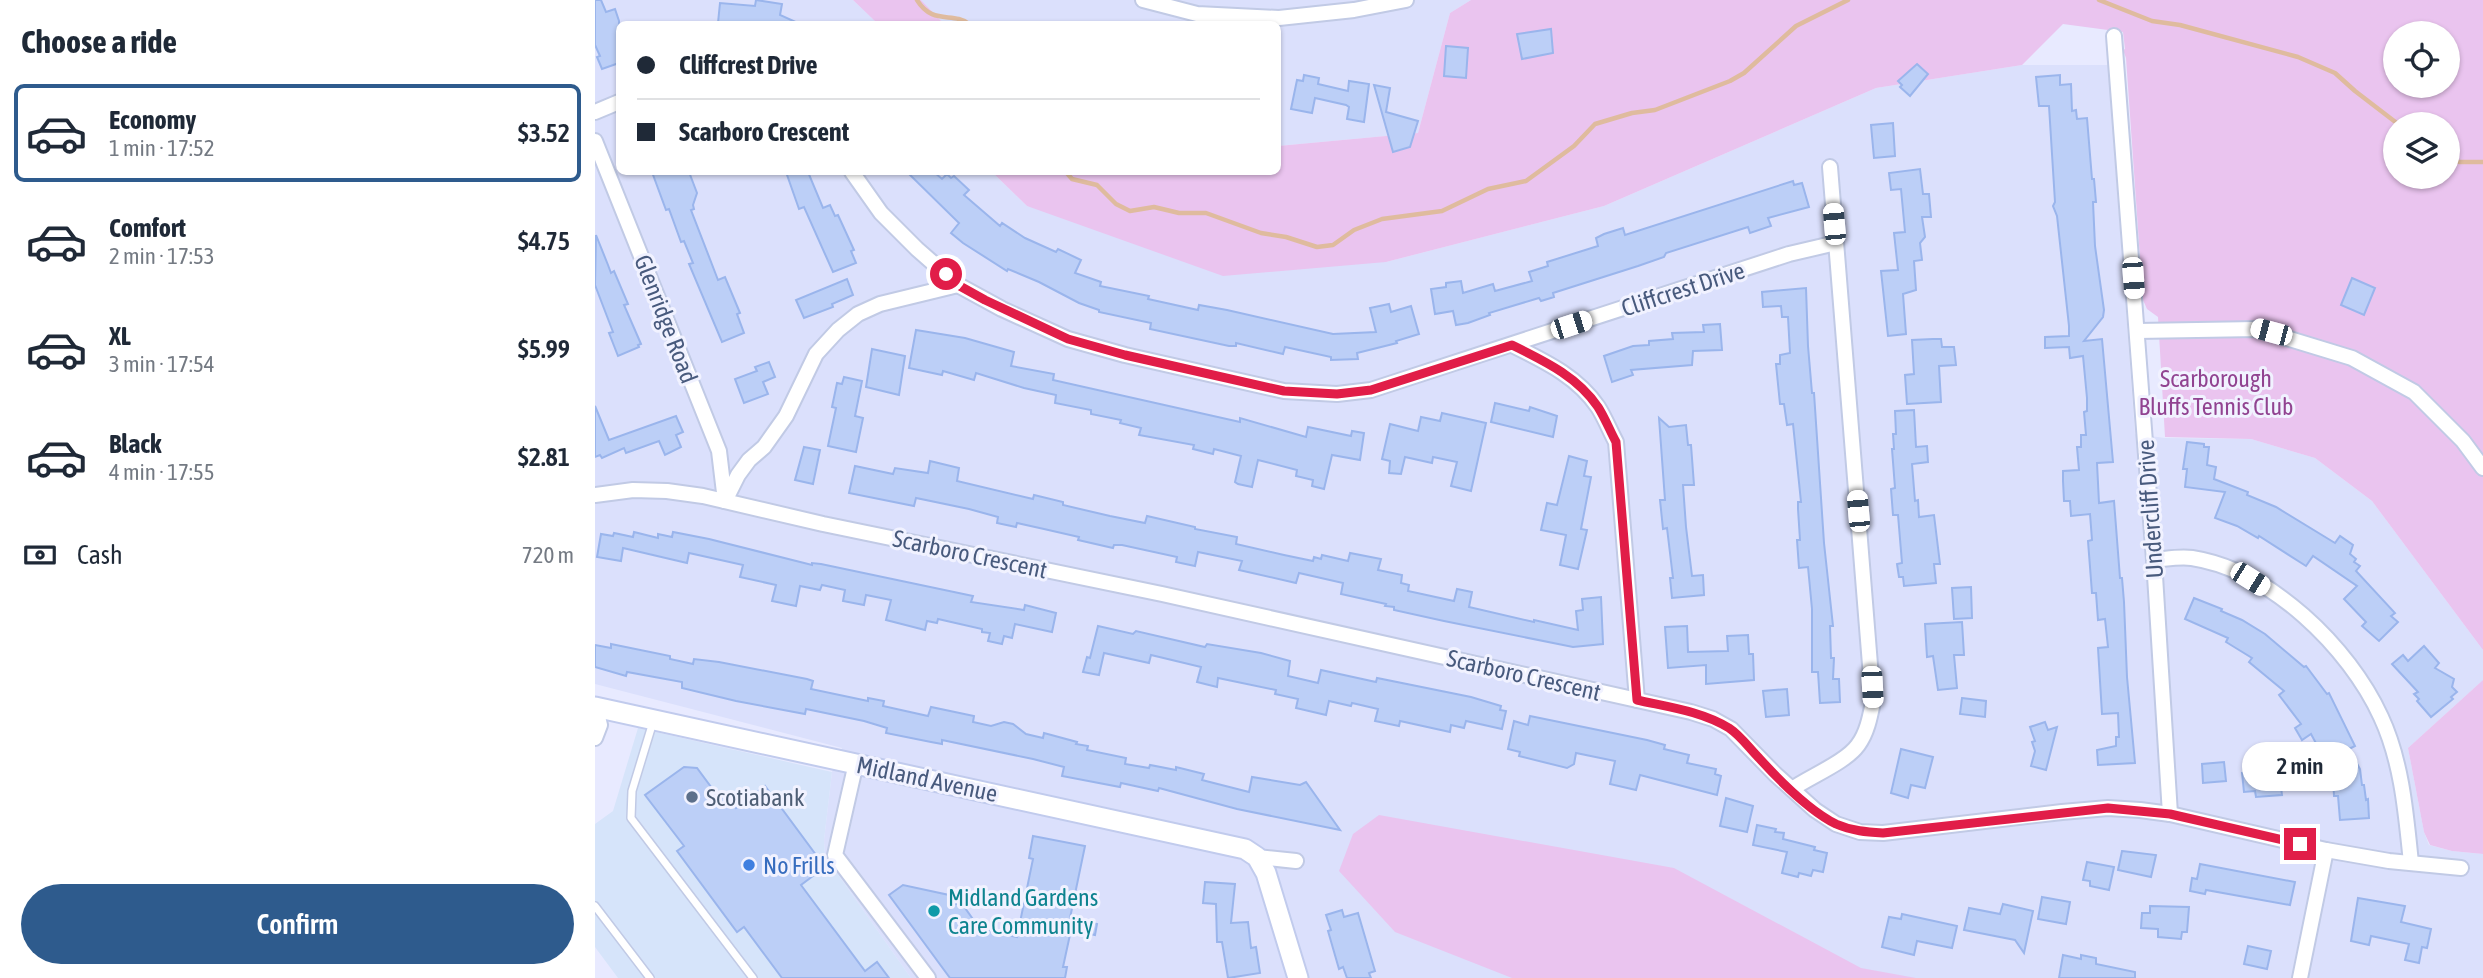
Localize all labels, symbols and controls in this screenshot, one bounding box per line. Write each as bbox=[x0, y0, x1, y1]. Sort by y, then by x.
map controls bbox=[2383, 21, 2460, 189]
button: locate bbox=[2383, 21, 2460, 98]
text: Choose a ride bbox=[21, 23, 177, 60]
text: Cliffcrest Drive bbox=[679, 50, 817, 80]
icon: car bbox=[25, 102, 88, 165]
text: Economy bbox=[109, 105, 196, 135]
button: layers bbox=[2383, 112, 2460, 189]
text: Scarboro Crescent bbox=[679, 117, 849, 147]
text: $3.52 bbox=[518, 118, 570, 148]
text: 1 min · 17:52 bbox=[109, 135, 215, 161]
car bbox=[1822, 202, 1847, 246]
icon: car bbox=[25, 210, 88, 273]
text: Comfort bbox=[109, 213, 186, 243]
text: $4.75 bbox=[518, 226, 570, 256]
text: 2 min · 17:53 bbox=[109, 243, 215, 269]
street label: Glenridge Road bbox=[629, 251, 703, 387]
street label: Cliffcrest Drive bbox=[1618, 256, 1748, 322]
car bbox=[2122, 256, 2145, 300]
route start bbox=[930, 258, 962, 290]
car bbox=[1548, 309, 1595, 341]
car bbox=[2248, 316, 2295, 348]
icon: car bbox=[25, 318, 88, 381]
text: XL bbox=[109, 321, 131, 351]
text: $5.99 bbox=[518, 334, 570, 364]
text: 3 min · 17:54 bbox=[109, 351, 215, 377]
park label: Scarborough Bluffs Tennis Club bbox=[2139, 365, 2293, 420]
icon: car bbox=[25, 426, 88, 489]
text: Black bbox=[109, 429, 161, 459]
street label: Undercliff Drive bbox=[2132, 439, 2168, 579]
text: $2.81 bbox=[518, 442, 570, 472]
text: 4 min · 17:55 bbox=[109, 459, 215, 485]
car bbox=[1846, 489, 1871, 533]
street label: Scarboro Crescent bbox=[890, 524, 1050, 584]
icon: cash bbox=[21, 536, 59, 574]
text: Cash bbox=[77, 540, 123, 570]
text: 720 m bbox=[522, 542, 574, 568]
car bbox=[2227, 559, 2274, 599]
street label: Scarboro Crescent bbox=[1444, 644, 1604, 706]
car bbox=[1861, 665, 1884, 709]
callout: 2 min bbox=[2242, 742, 2358, 792]
street label: Midland Avenue bbox=[854, 751, 1000, 807]
text: 2 min bbox=[2277, 753, 2323, 779]
place label: Scotiabank bbox=[706, 784, 805, 811]
marker: Scotiabank bbox=[684, 789, 700, 805]
route end bbox=[2284, 828, 2316, 860]
place label: No Frills bbox=[763, 852, 835, 879]
marker: No Frills bbox=[741, 857, 757, 873]
button: Confirm bbox=[21, 884, 574, 964]
place label: Midland Gardens Care Community bbox=[948, 884, 1098, 939]
marker: Midland Gardens Care Community bbox=[926, 903, 942, 919]

